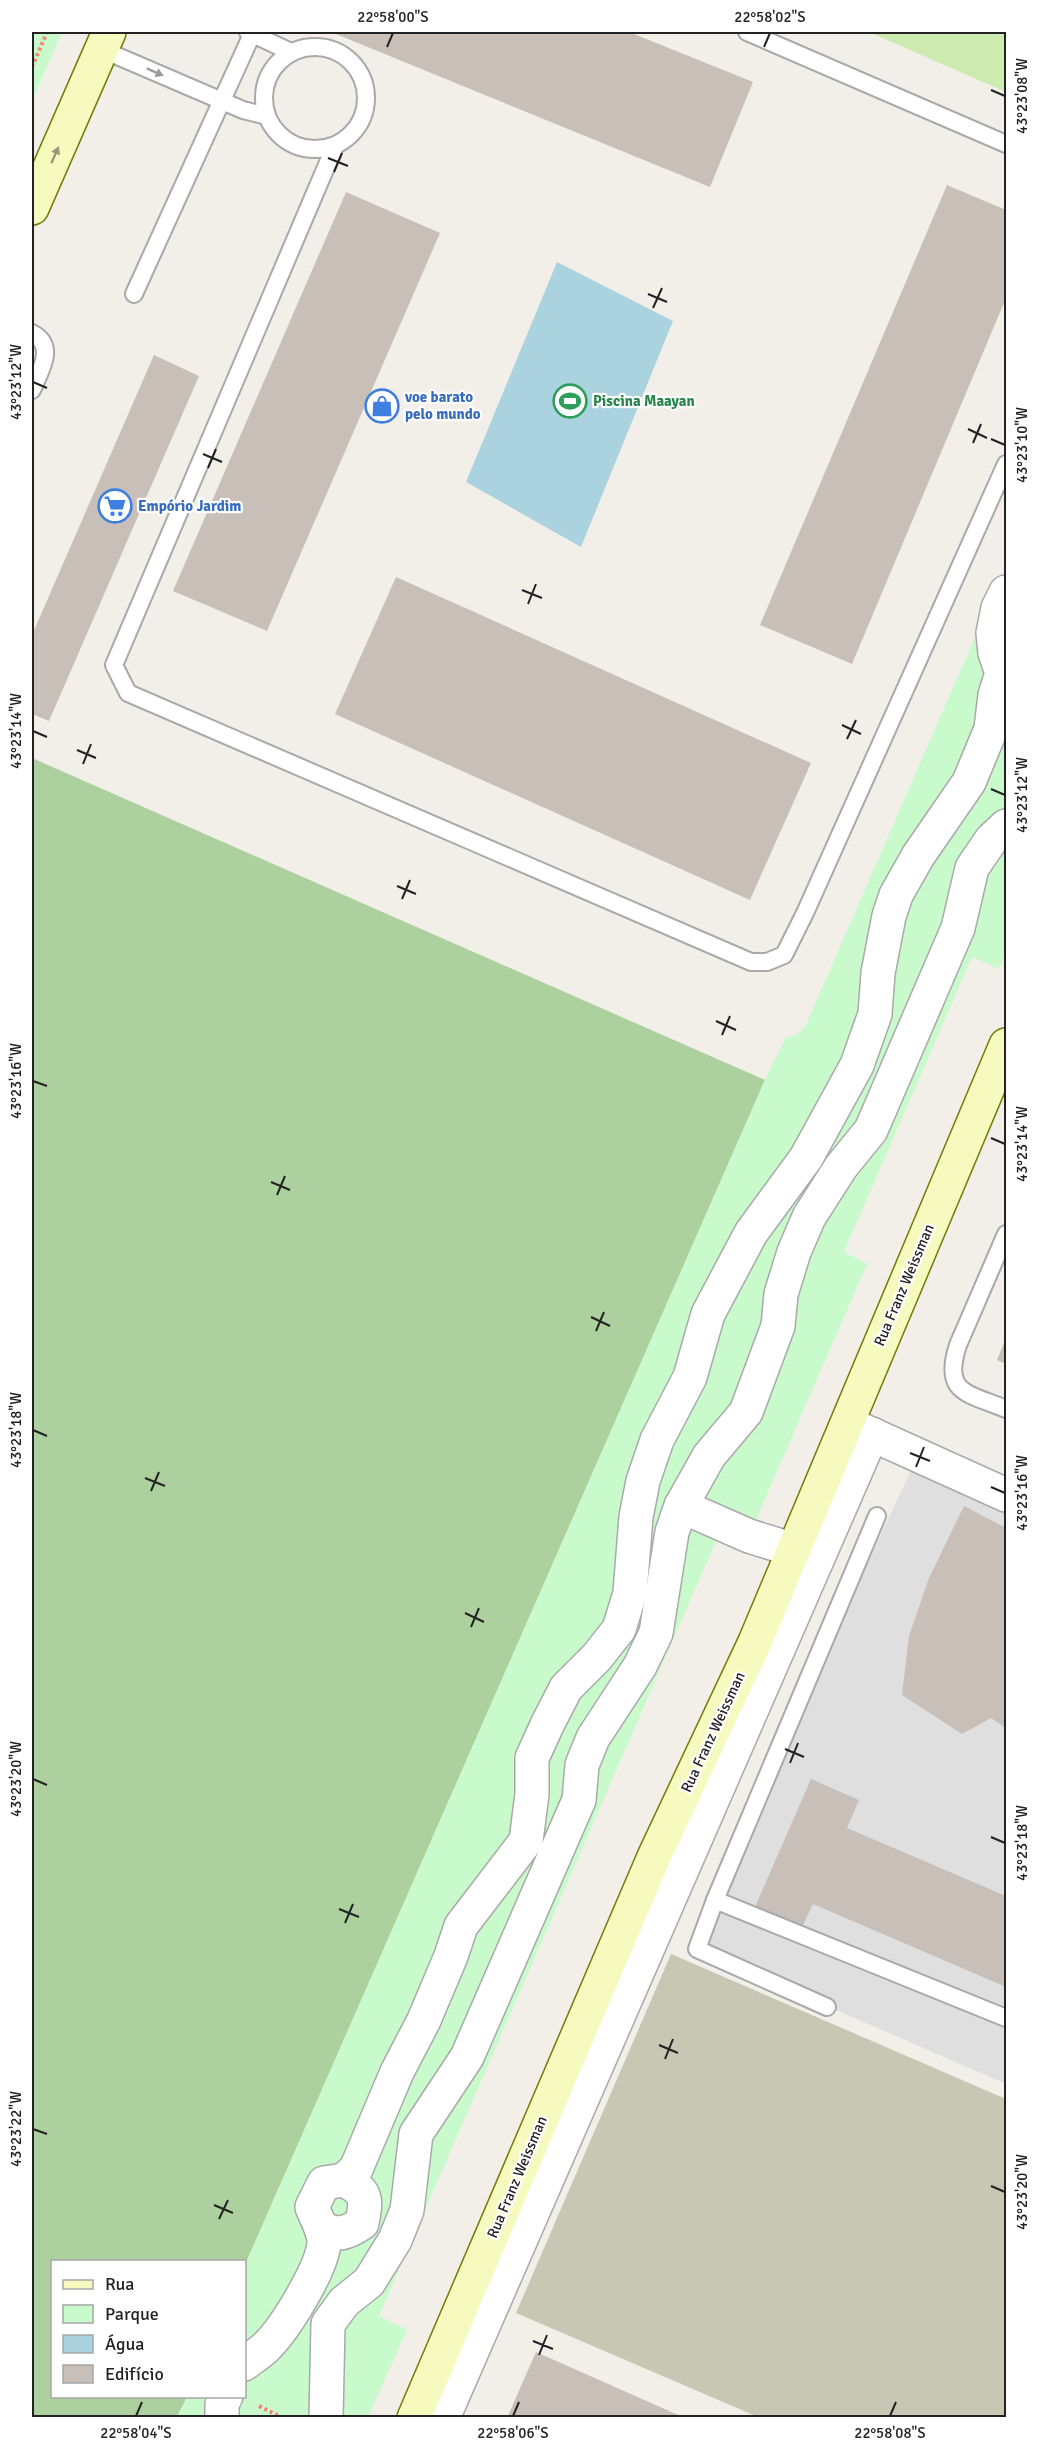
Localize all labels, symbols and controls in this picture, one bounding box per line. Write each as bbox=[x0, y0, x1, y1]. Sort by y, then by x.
text: 22°58'00"S bbox=[357, 8, 429, 26]
text: 22°58'02"S bbox=[734, 8, 806, 26]
text: 43°23'08"W bbox=[1013, 58, 1031, 134]
one-way arrow bbox=[146, 68, 163, 77]
one-way arrow bbox=[50, 145, 60, 163]
text: 43°23'12"W bbox=[7, 344, 25, 420]
sports icon: Piscina Maayan bbox=[552, 383, 588, 419]
shop icon: voe barato pelo mundo bbox=[364, 388, 400, 424]
place label: voe barato pelo mundo bbox=[404, 388, 481, 423]
place label: Piscina Maayan bbox=[593, 392, 695, 410]
text: 43°23'10"W bbox=[1013, 407, 1031, 483]
supermarket icon: Empório Jardim bbox=[97, 488, 133, 524]
place label: Empório Jardim bbox=[138, 497, 241, 515]
text: 43°23'14"W bbox=[7, 693, 25, 769]
text: 43°23'12"W bbox=[1013, 757, 1031, 833]
text: 43°23'16"W bbox=[7, 1043, 25, 1119]
text: 43°23'14"W bbox=[1013, 1106, 1031, 1182]
street label: Rua Franz Weissman bbox=[870, 1221, 938, 1349]
text: 43°23'18"W bbox=[7, 1392, 25, 1468]
text: 43°23'16"W bbox=[1013, 1455, 1031, 1531]
street label: Rua Franz Weissman bbox=[677, 1669, 749, 1795]
text: 43°23'20"W bbox=[7, 1741, 25, 1817]
text: 43°23'18"W bbox=[1013, 1805, 1031, 1881]
text: 43°23'22"W bbox=[7, 2091, 25, 2167]
street label: Rua Franz Weissman bbox=[483, 2113, 551, 2241]
text: 43°23'20"W bbox=[1013, 2154, 1031, 2230]
legend bbox=[51, 2260, 246, 2398]
text: Rua bbox=[105, 2273, 134, 2295]
text: Parque bbox=[105, 2303, 159, 2325]
text: Água bbox=[105, 2333, 144, 2355]
text: Edifício bbox=[105, 2363, 164, 2385]
text: 22°58'04"S bbox=[100, 2424, 172, 2442]
text: 22°58'06"S bbox=[477, 2424, 549, 2442]
text: 22°58'08"S bbox=[854, 2424, 926, 2442]

